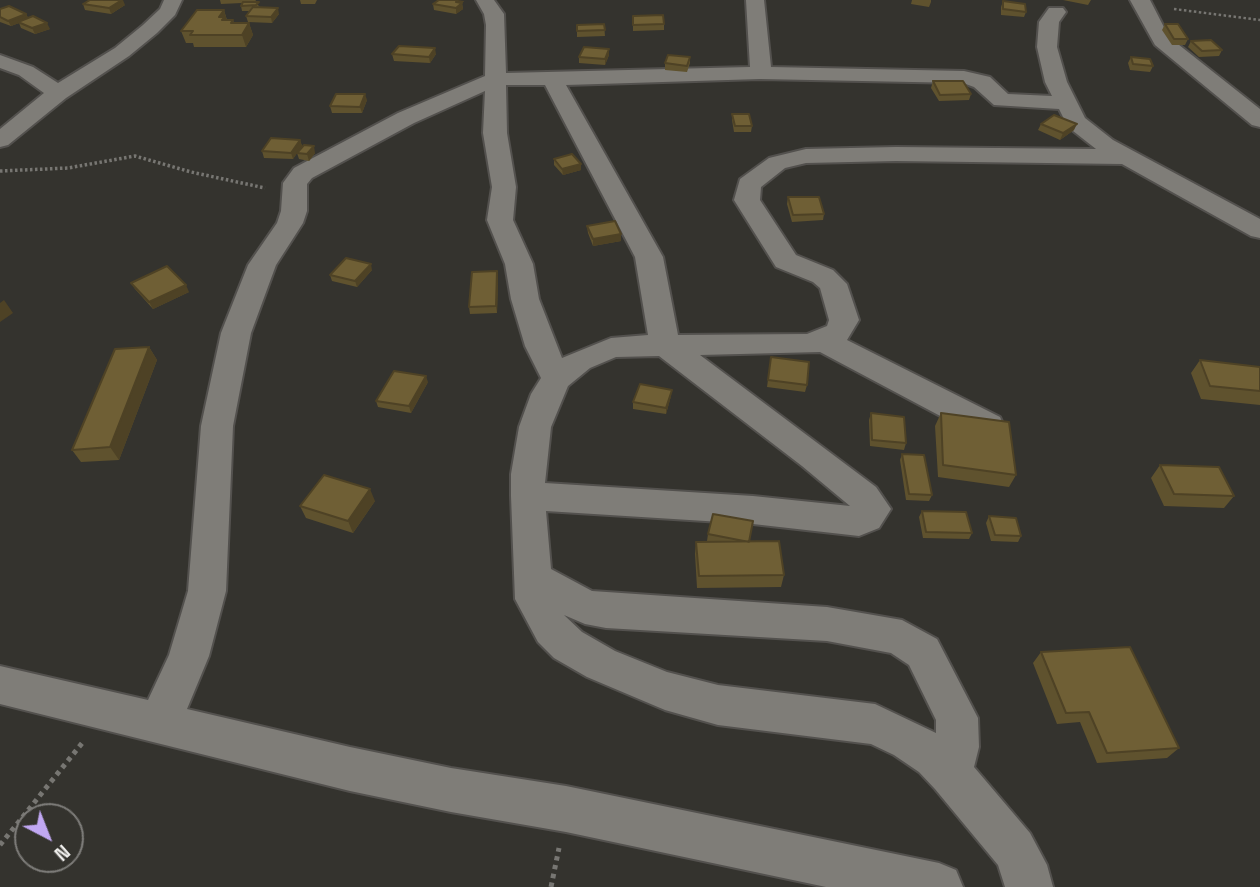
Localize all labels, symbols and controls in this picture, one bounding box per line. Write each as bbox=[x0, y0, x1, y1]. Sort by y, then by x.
north arrow bbox=[14, 803, 84, 873]
text: N bbox=[49, 839, 75, 866]

